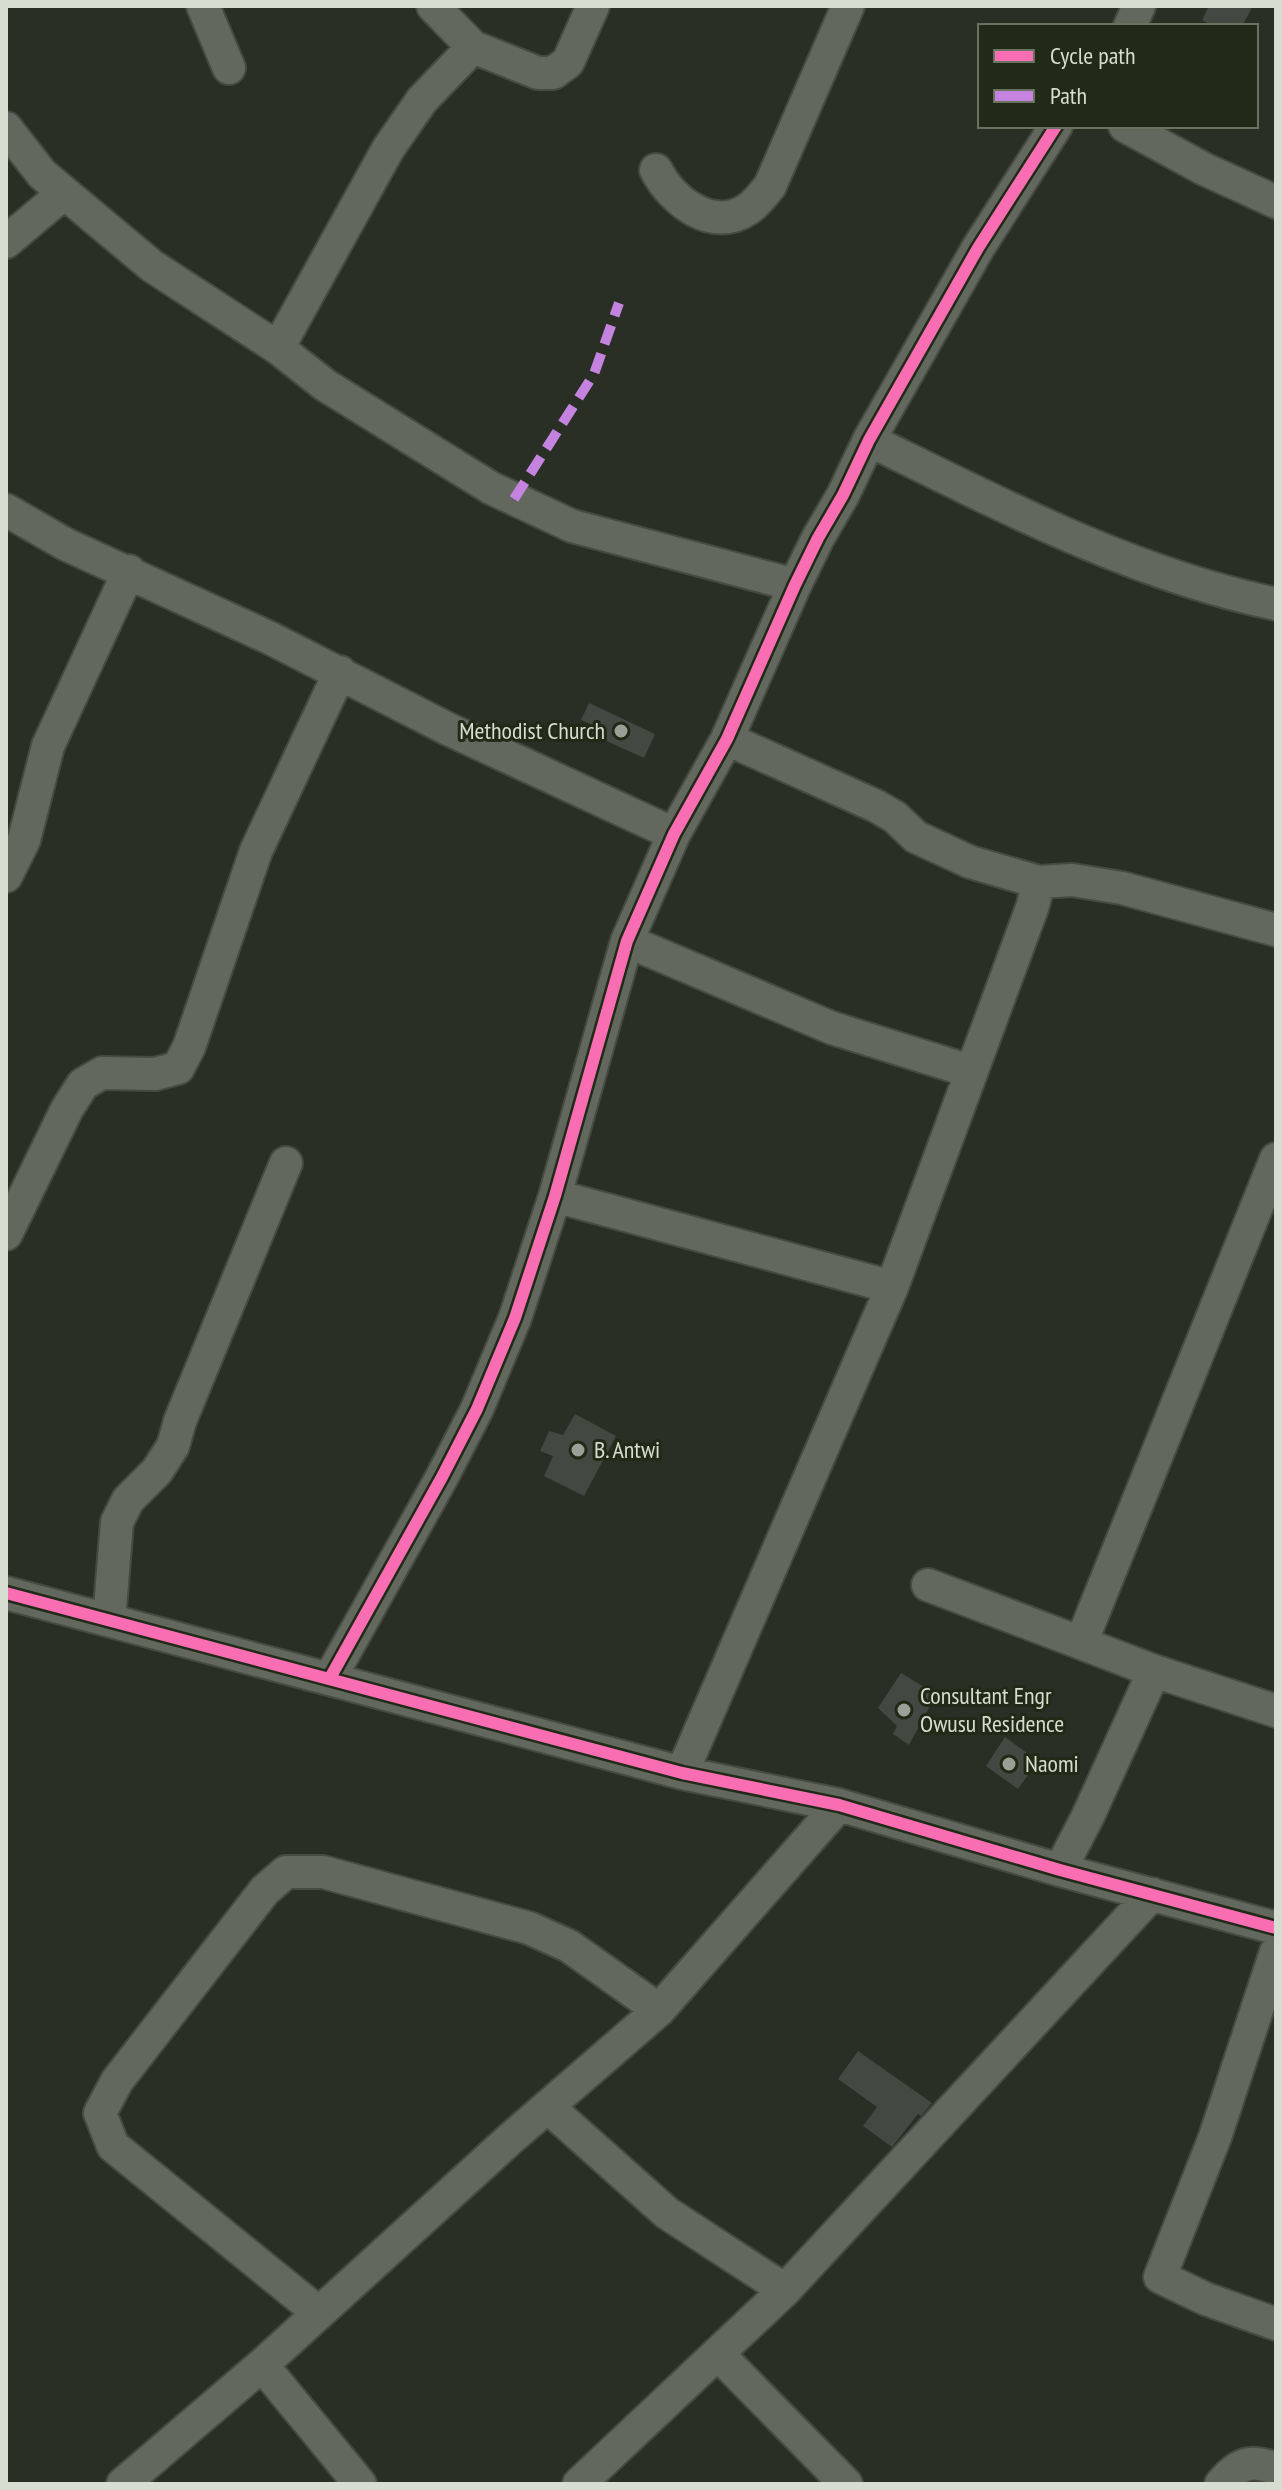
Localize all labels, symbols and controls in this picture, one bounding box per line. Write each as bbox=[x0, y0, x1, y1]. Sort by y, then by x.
legend bbox=[978, 24, 1258, 128]
text: Cycle path bbox=[1050, 40, 1136, 71]
text: Path bbox=[1050, 80, 1087, 111]
place label: Methodist Church bbox=[459, 715, 605, 746]
marker: Methodist Church bbox=[612, 722, 630, 740]
place label: B. Antwi bbox=[594, 1434, 660, 1465]
marker: B. Antwi bbox=[569, 1441, 587, 1459]
place label: Consultant Engr Owusu Residence bbox=[920, 1680, 1064, 1739]
marker: Consultant Engr Owusu Residence bbox=[895, 1701, 913, 1719]
place label: Naomi bbox=[1025, 1748, 1079, 1779]
marker: Naomi bbox=[1000, 1755, 1018, 1773]

